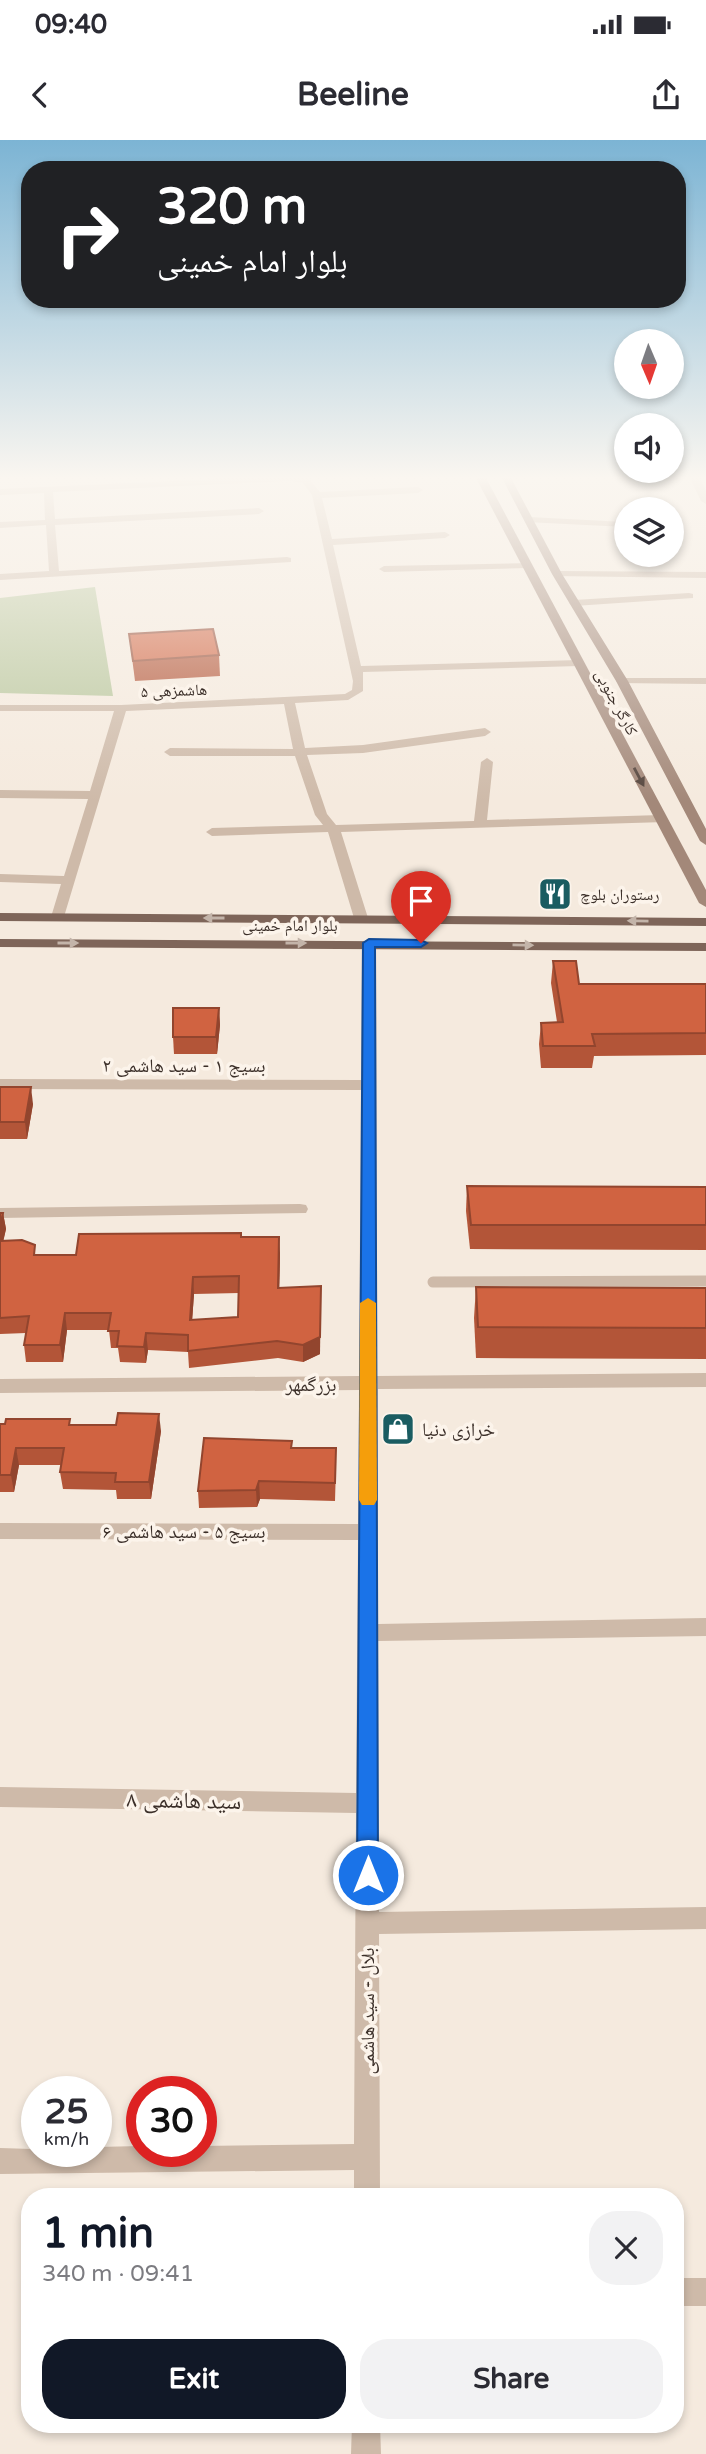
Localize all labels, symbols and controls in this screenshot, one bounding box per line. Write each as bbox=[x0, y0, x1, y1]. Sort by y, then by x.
text: 09:40 bbox=[35, 9, 107, 40]
icon: back bbox=[21, 76, 59, 114]
text: Beeline bbox=[297, 76, 409, 114]
icon: share bbox=[647, 76, 685, 114]
text: 320 m bbox=[157, 178, 307, 237]
icon: right bbox=[42, 189, 133, 280]
text: بلوار امام خمینی bbox=[157, 243, 348, 281]
north arrow bbox=[614, 329, 684, 399]
map controls bbox=[614, 329, 684, 567]
button: sound bbox=[614, 413, 684, 483]
button: layers bbox=[614, 497, 684, 567]
street label: کارگر جنوبی bbox=[590, 666, 642, 739]
street label: هاشمزهی ۵ bbox=[141, 680, 207, 702]
one-way arrow bbox=[633, 767, 644, 787]
pin bbox=[391, 871, 451, 943]
restaurant icon: رستوران بلوچ bbox=[536, 875, 574, 913]
icon: arrive bbox=[402, 882, 440, 920]
place label: رستوران بلوچ bbox=[580, 885, 659, 905]
one-way arrow bbox=[203, 912, 225, 923]
one-way arrow bbox=[627, 915, 649, 927]
street label: بلوار امام خمینی bbox=[242, 916, 338, 936]
one-way arrow bbox=[57, 937, 79, 949]
one-way arrow bbox=[285, 937, 307, 949]
one-way arrow bbox=[512, 939, 534, 951]
street label: بسیج ۱ - سید هاشمی ۲ bbox=[102, 1055, 266, 1078]
street label: بزرگمهر bbox=[285, 1374, 336, 1396]
shop icon: خرازی دنیا bbox=[379, 1410, 417, 1448]
place label: خرازی دنیا bbox=[422, 1419, 495, 1441]
street label: بسیج ۵ - سید هاشمی ۶ bbox=[102, 1521, 266, 1544]
street label: سید هاشمی ۸ bbox=[126, 1786, 241, 1816]
position arrow bbox=[331, 1838, 405, 1912]
street label: بلال - سید هاشمی bbox=[357, 1948, 379, 2074]
speed limit sign: 30 bbox=[126, 2076, 217, 2167]
text: 25 bbox=[45, 2091, 88, 2133]
text: km/h bbox=[44, 2128, 89, 2150]
text: 1 min bbox=[42, 2208, 154, 2259]
button: close bbox=[589, 2211, 663, 2285]
text: 340 m · 09:41 bbox=[42, 2260, 194, 2288]
button: Exit bbox=[42, 2339, 346, 2419]
button: Share bbox=[360, 2339, 663, 2419]

